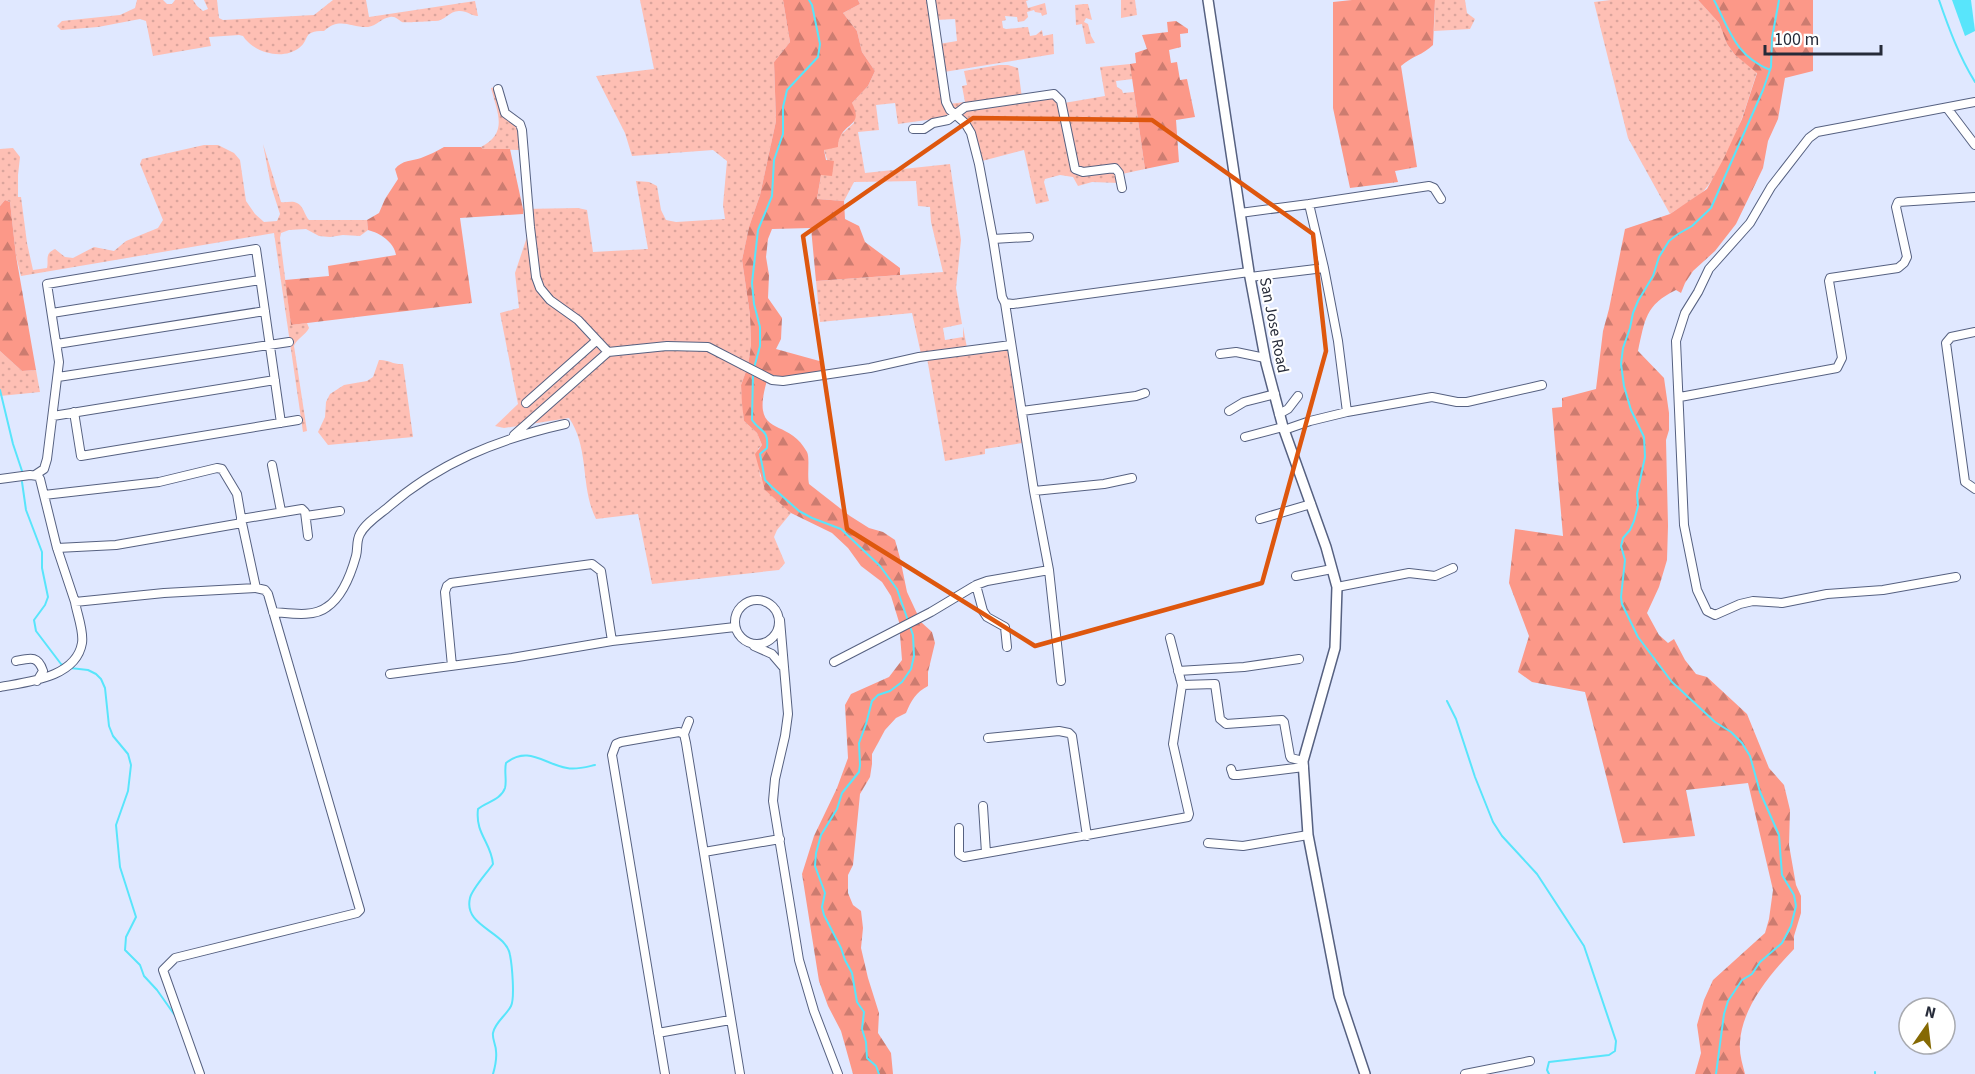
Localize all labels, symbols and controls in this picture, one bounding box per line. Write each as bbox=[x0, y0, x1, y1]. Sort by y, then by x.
scale bar bbox=[1765, 18, 1880, 56]
text: 100 m bbox=[1774, 27, 1819, 52]
street label: San Jose Road bbox=[1254, 275, 1294, 375]
north arrow bbox=[1897, 996, 1957, 1056]
text: N bbox=[1923, 1000, 1938, 1024]

